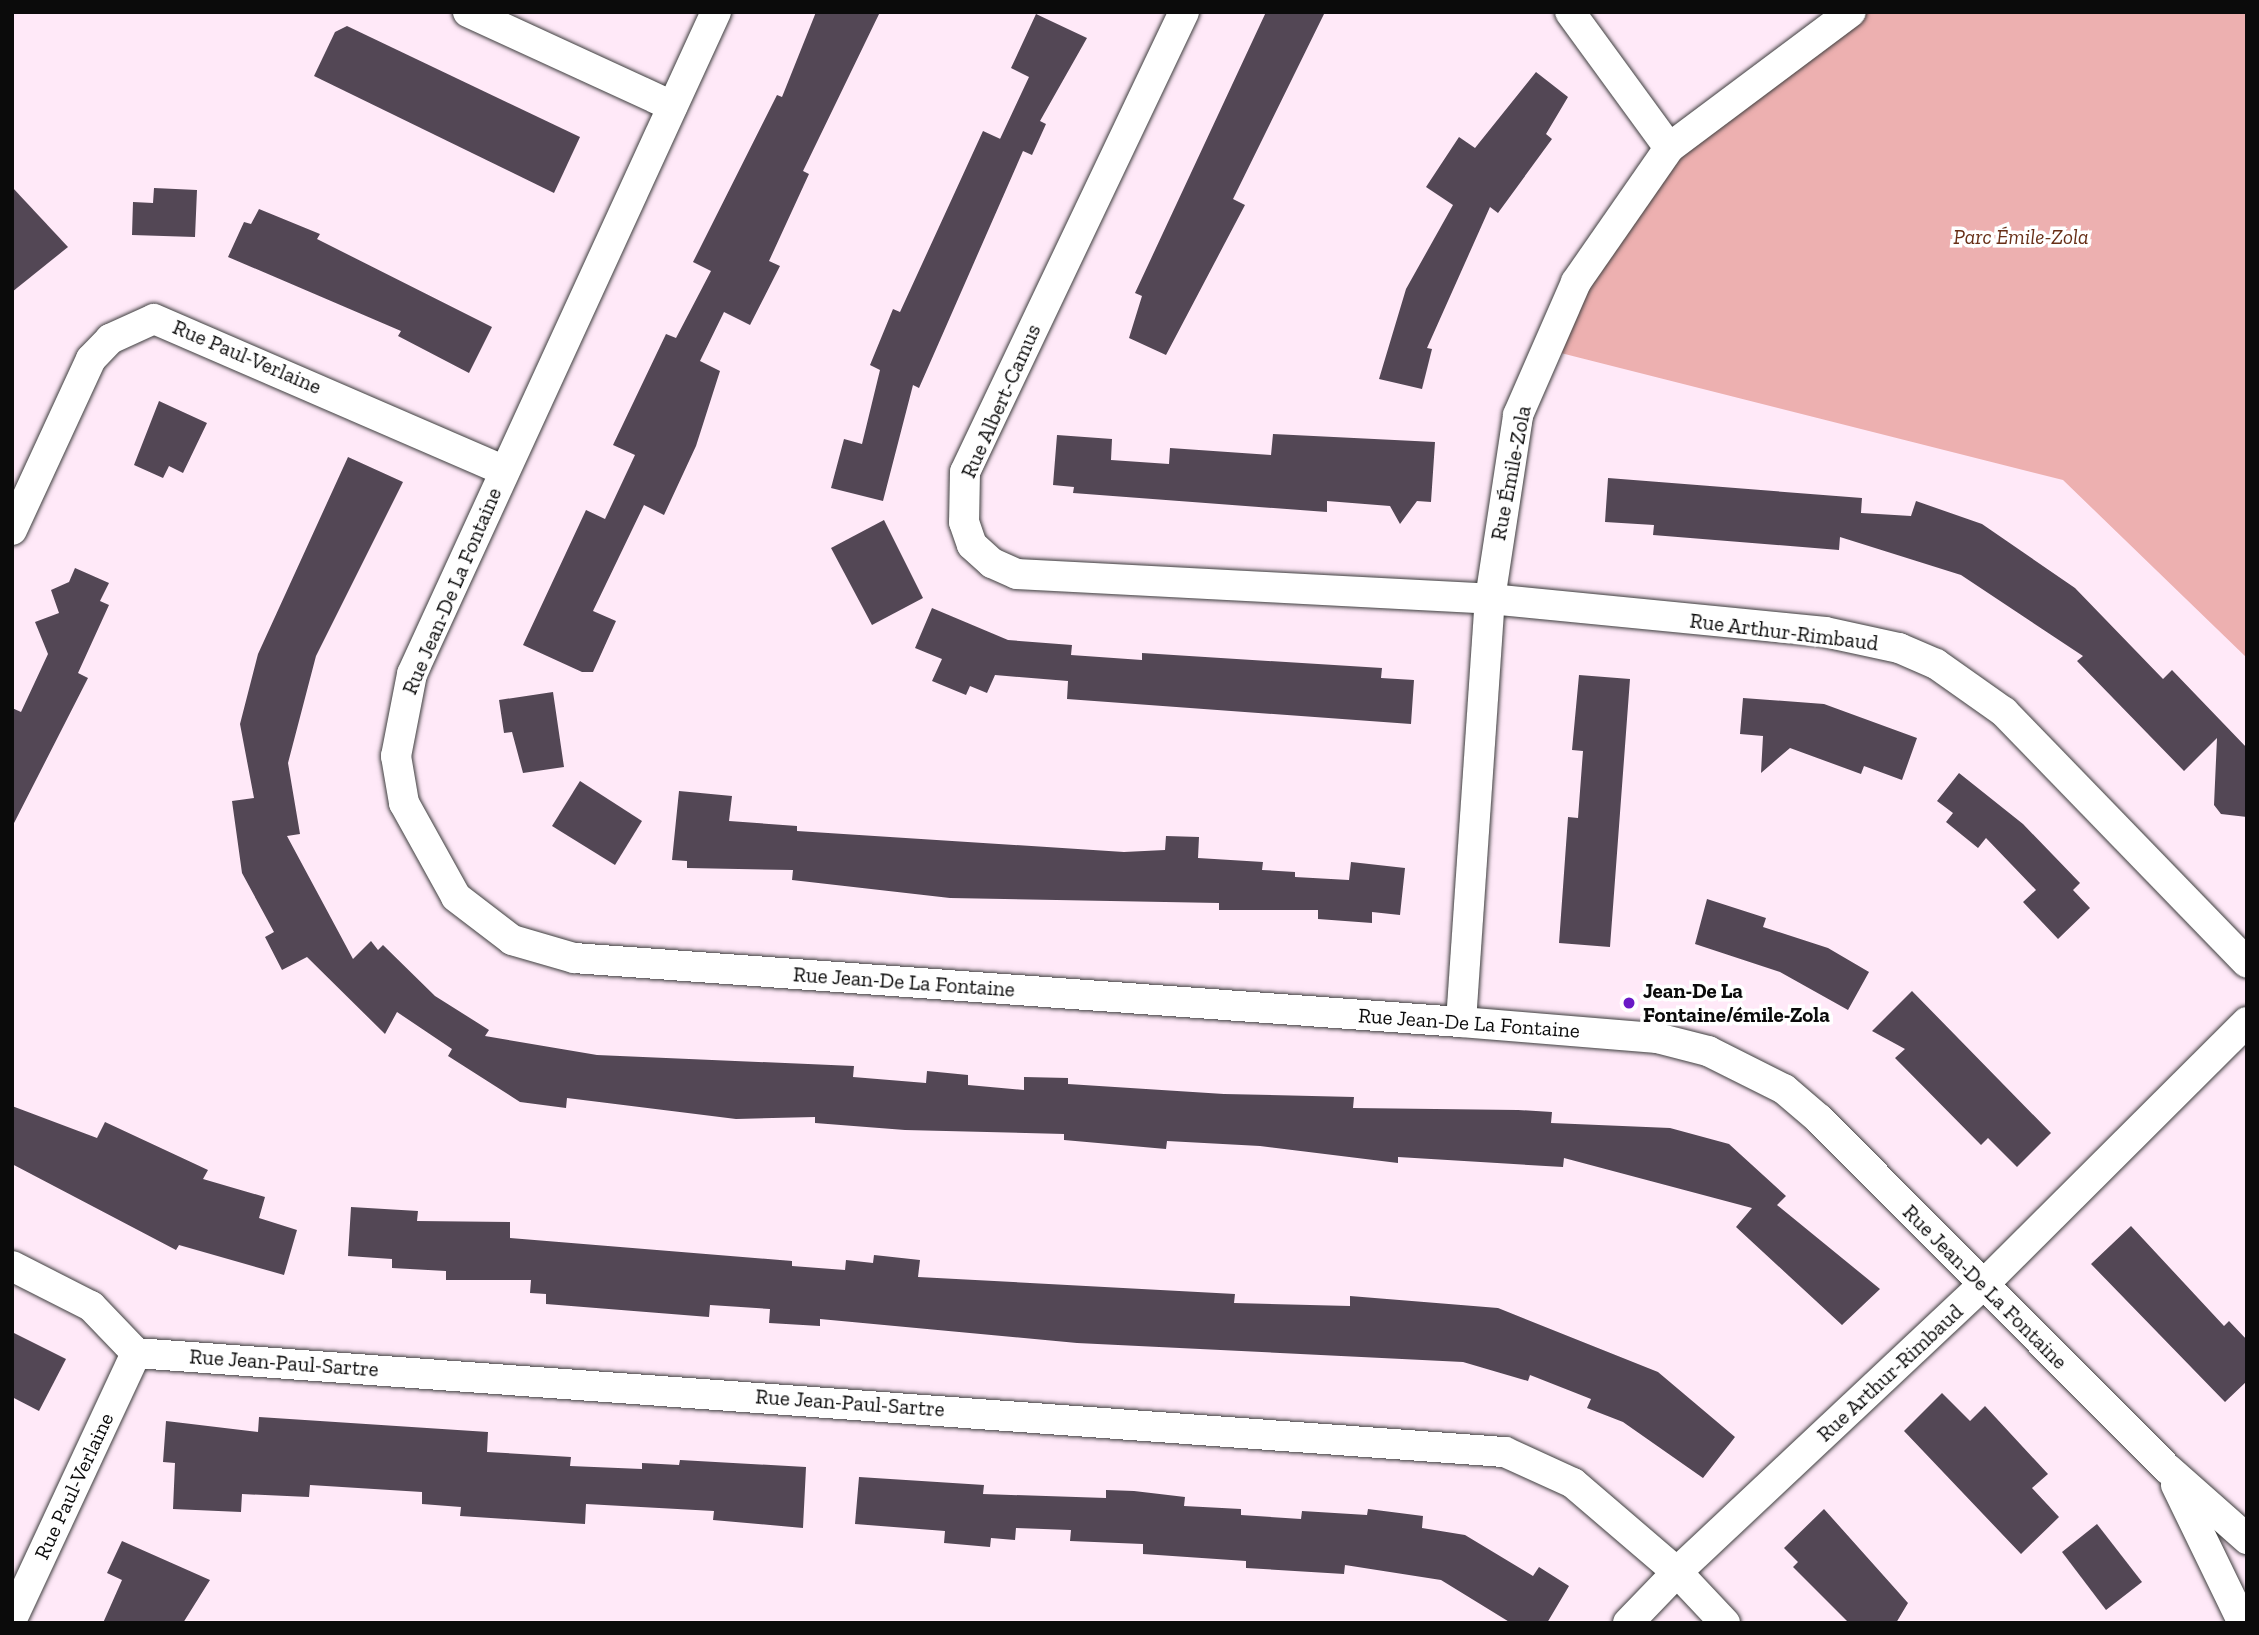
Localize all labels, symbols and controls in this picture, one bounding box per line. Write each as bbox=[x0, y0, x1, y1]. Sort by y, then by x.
park label: Parc Émile-Zola bbox=[1953, 224, 2089, 250]
street label: Rue Paul-Verlaine bbox=[169, 314, 325, 400]
street label: Rue Albert-Camus bbox=[956, 320, 1046, 482]
street label: Rue Émile-Zola bbox=[1486, 404, 1536, 542]
street label: Rue Jean-De La Fontaine bbox=[397, 484, 507, 698]
street label: Rue Arthur-Rimbaud bbox=[1688, 608, 1880, 656]
street label: Rue Jean-De La Fontaine bbox=[792, 962, 1016, 1002]
place label: Jean-De La Fontaine/émile-Zola bbox=[1643, 978, 1830, 1028]
marker: Jean-De La Fontaine/émile-Zola bbox=[1621, 995, 1637, 1011]
street label: Rue Jean-De La Fontaine bbox=[1357, 1003, 1581, 1043]
street label: Rue Jean-De La Fontaine bbox=[1897, 1199, 2073, 1375]
street label: Rue Arthur-Rimbaud bbox=[1812, 1299, 1968, 1447]
street label: Rue Jean-Paul-Sartre bbox=[188, 1344, 380, 1382]
street label: Rue Jean-Paul-Sartre bbox=[754, 1384, 946, 1422]
street label: Rue Paul-Verlaine bbox=[29, 1409, 119, 1563]

